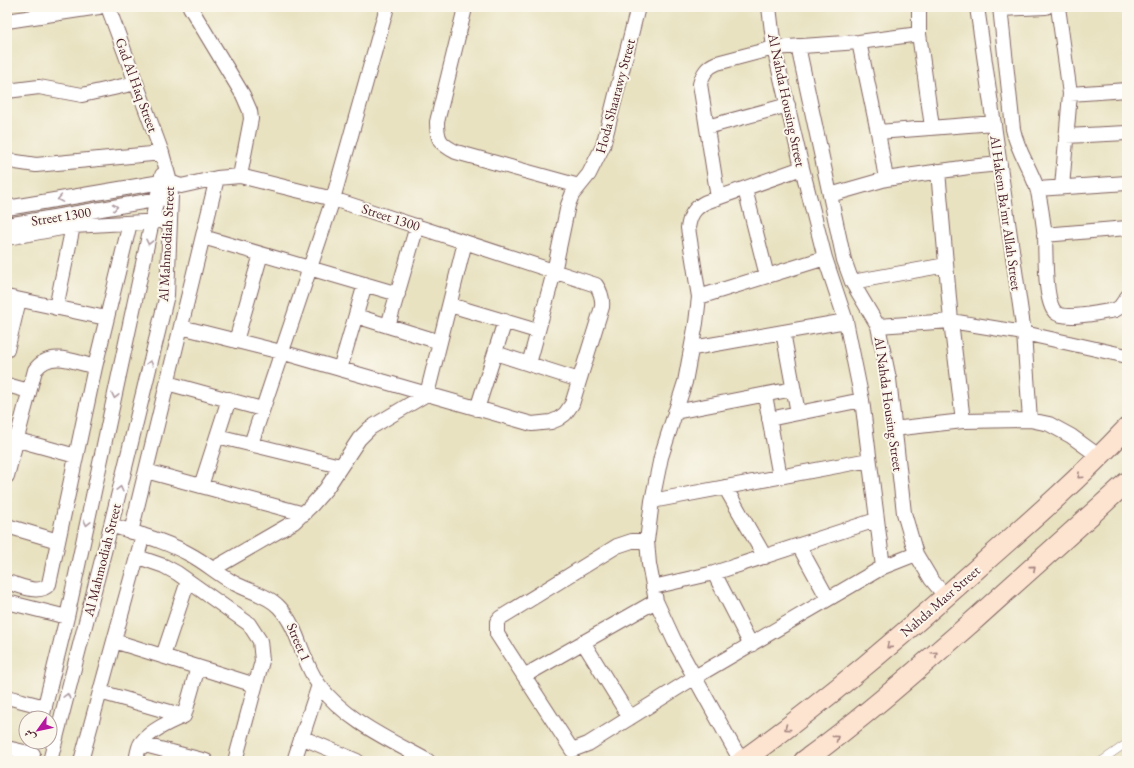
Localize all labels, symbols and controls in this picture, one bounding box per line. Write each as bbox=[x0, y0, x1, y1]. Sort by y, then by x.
street label: Al Nahda Housing Street bbox=[764, 31, 810, 169]
street label: Gad Al Haq Street bbox=[112, 35, 163, 135]
street label: Hoda Shaarawy Street bbox=[591, 36, 639, 155]
street label: Al Hakem Ba'mr Allah Street bbox=[986, 133, 1026, 292]
street label: Al Mahmodiah Street bbox=[154, 185, 178, 303]
one-way arrow bbox=[57, 195, 64, 203]
street label: Street 1300 bbox=[359, 199, 423, 235]
street label: Street 1300 bbox=[30, 202, 93, 230]
one-way arrow bbox=[111, 203, 118, 212]
one-way arrow bbox=[145, 239, 153, 245]
street label: Al Nahda Housing Street bbox=[870, 334, 907, 473]
one-way arrow bbox=[146, 359, 154, 366]
one-way arrow bbox=[112, 393, 120, 399]
one-way arrow bbox=[1077, 471, 1085, 479]
one-way arrow bbox=[115, 486, 123, 492]
street label: Al Mahmodiah Street bbox=[79, 501, 125, 619]
one-way arrow bbox=[84, 520, 92, 526]
street label: Nahda Masr Street bbox=[896, 561, 984, 641]
one-way arrow bbox=[1028, 566, 1036, 573]
street label: Street 1 bbox=[283, 620, 315, 664]
one-way arrow bbox=[886, 642, 893, 649]
one-way arrow bbox=[931, 652, 938, 659]
one-way arrow bbox=[62, 693, 70, 699]
north arrow bbox=[18, 710, 58, 750]
one-way arrow bbox=[785, 723, 792, 730]
text: ش bbox=[21, 727, 38, 744]
one-way arrow bbox=[832, 735, 839, 743]

